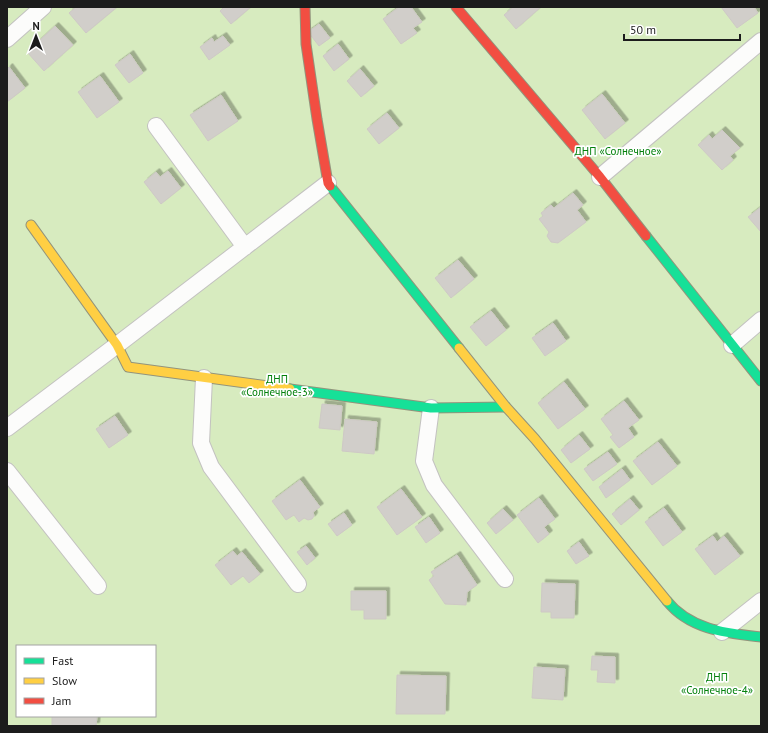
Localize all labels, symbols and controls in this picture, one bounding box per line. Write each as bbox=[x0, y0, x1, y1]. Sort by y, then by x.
north arrow bbox=[16, 16, 56, 56]
scale bar bbox=[624, 16, 740, 42]
text: N bbox=[32, 19, 40, 33]
text: 50 m bbox=[630, 22, 656, 37]
park label: ДНП «Солнечное» bbox=[574, 144, 662, 158]
park label: ДНП «Солнечное-3» bbox=[241, 372, 313, 399]
legend bbox=[16, 645, 156, 717]
text: Fast bbox=[52, 653, 73, 668]
park label: ДНП «Солнечное-4» bbox=[681, 670, 753, 697]
text: Slow bbox=[52, 673, 77, 688]
text: Jam bbox=[51, 693, 71, 708]

